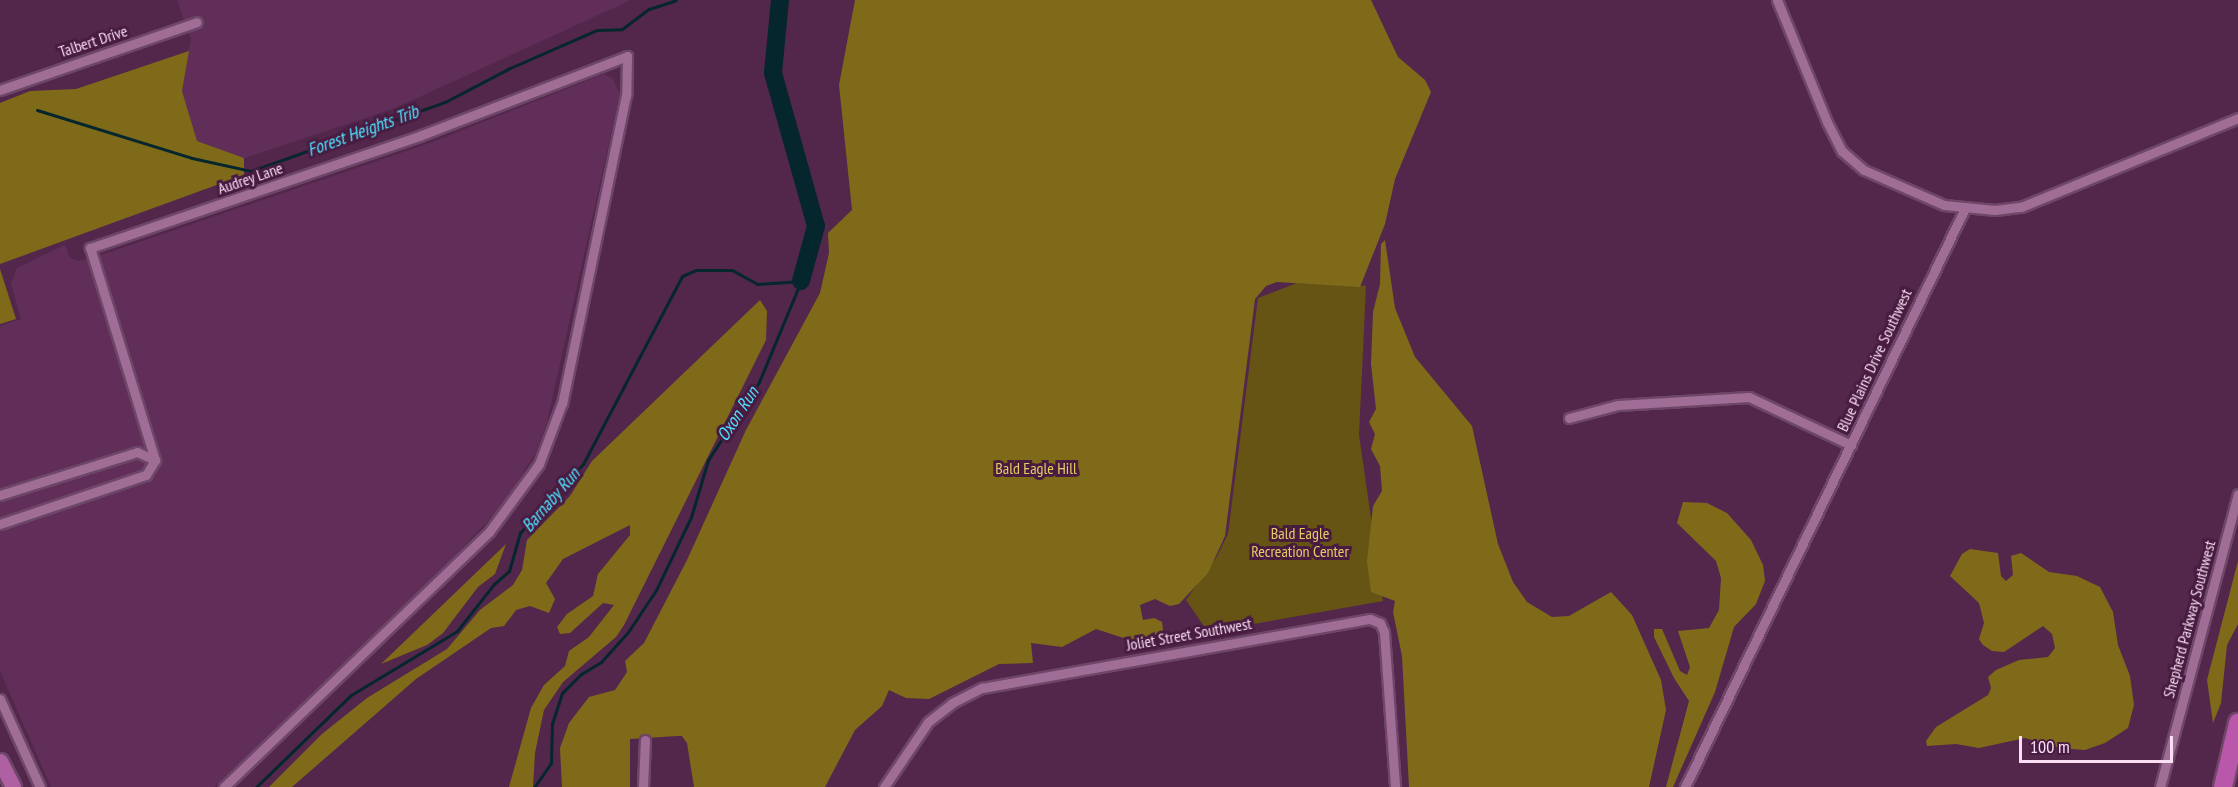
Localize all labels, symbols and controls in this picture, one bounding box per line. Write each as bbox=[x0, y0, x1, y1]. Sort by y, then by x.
street label: Talbert Drive bbox=[56, 21, 130, 61]
water label: Forest Heights Trib bbox=[304, 101, 422, 161]
street label: Audrey Lane bbox=[215, 158, 285, 198]
street label: Blue Plains Drive Southwest bbox=[1833, 286, 1915, 434]
water label: Oxon Run bbox=[713, 383, 763, 445]
park label: Bald Eagle Hill bbox=[995, 458, 1077, 478]
water label: Barnaby Run bbox=[517, 463, 585, 537]
park label: Bald Eagle Recreation Center bbox=[1251, 523, 1349, 561]
street label: Shepherd Parkway Southwest bbox=[2159, 538, 2219, 700]
street label: Joliet Street Southwest bbox=[1125, 614, 1253, 654]
scale bar bbox=[2022, 724, 2176, 762]
text: 100 m bbox=[2030, 735, 2070, 758]

